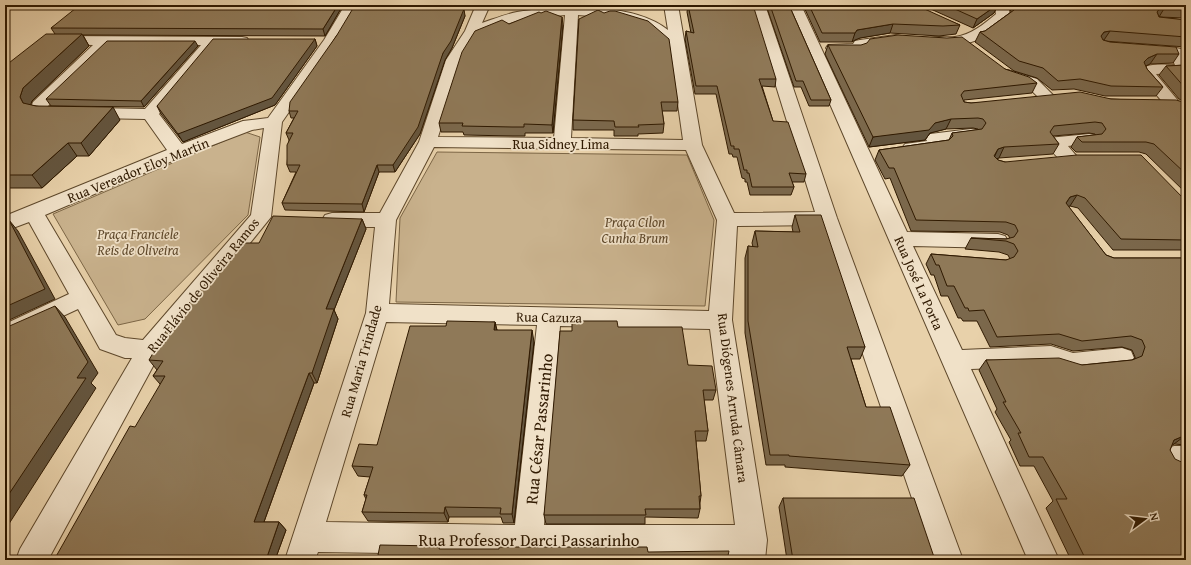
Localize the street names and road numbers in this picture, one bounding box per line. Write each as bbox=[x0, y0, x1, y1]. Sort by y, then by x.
street label: Rua Vereador Eloy Martin bbox=[64, 132, 212, 208]
street label: Rua Sidney Lima bbox=[513, 134, 610, 154]
street label: Rua Flávio de Oliveira Ramos bbox=[142, 213, 264, 357]
street label: Rua José La Porta bbox=[889, 233, 949, 333]
street label: Rua Maria Trindade bbox=[335, 302, 387, 420]
street label: Rua Cazuza bbox=[516, 306, 583, 328]
street label: Rua Diógenes Arruda Câmara bbox=[713, 312, 753, 484]
street label: Rua César Passarinho bbox=[518, 352, 559, 506]
street label: Rua Professor Darci Passarinho bbox=[418, 527, 640, 552]

